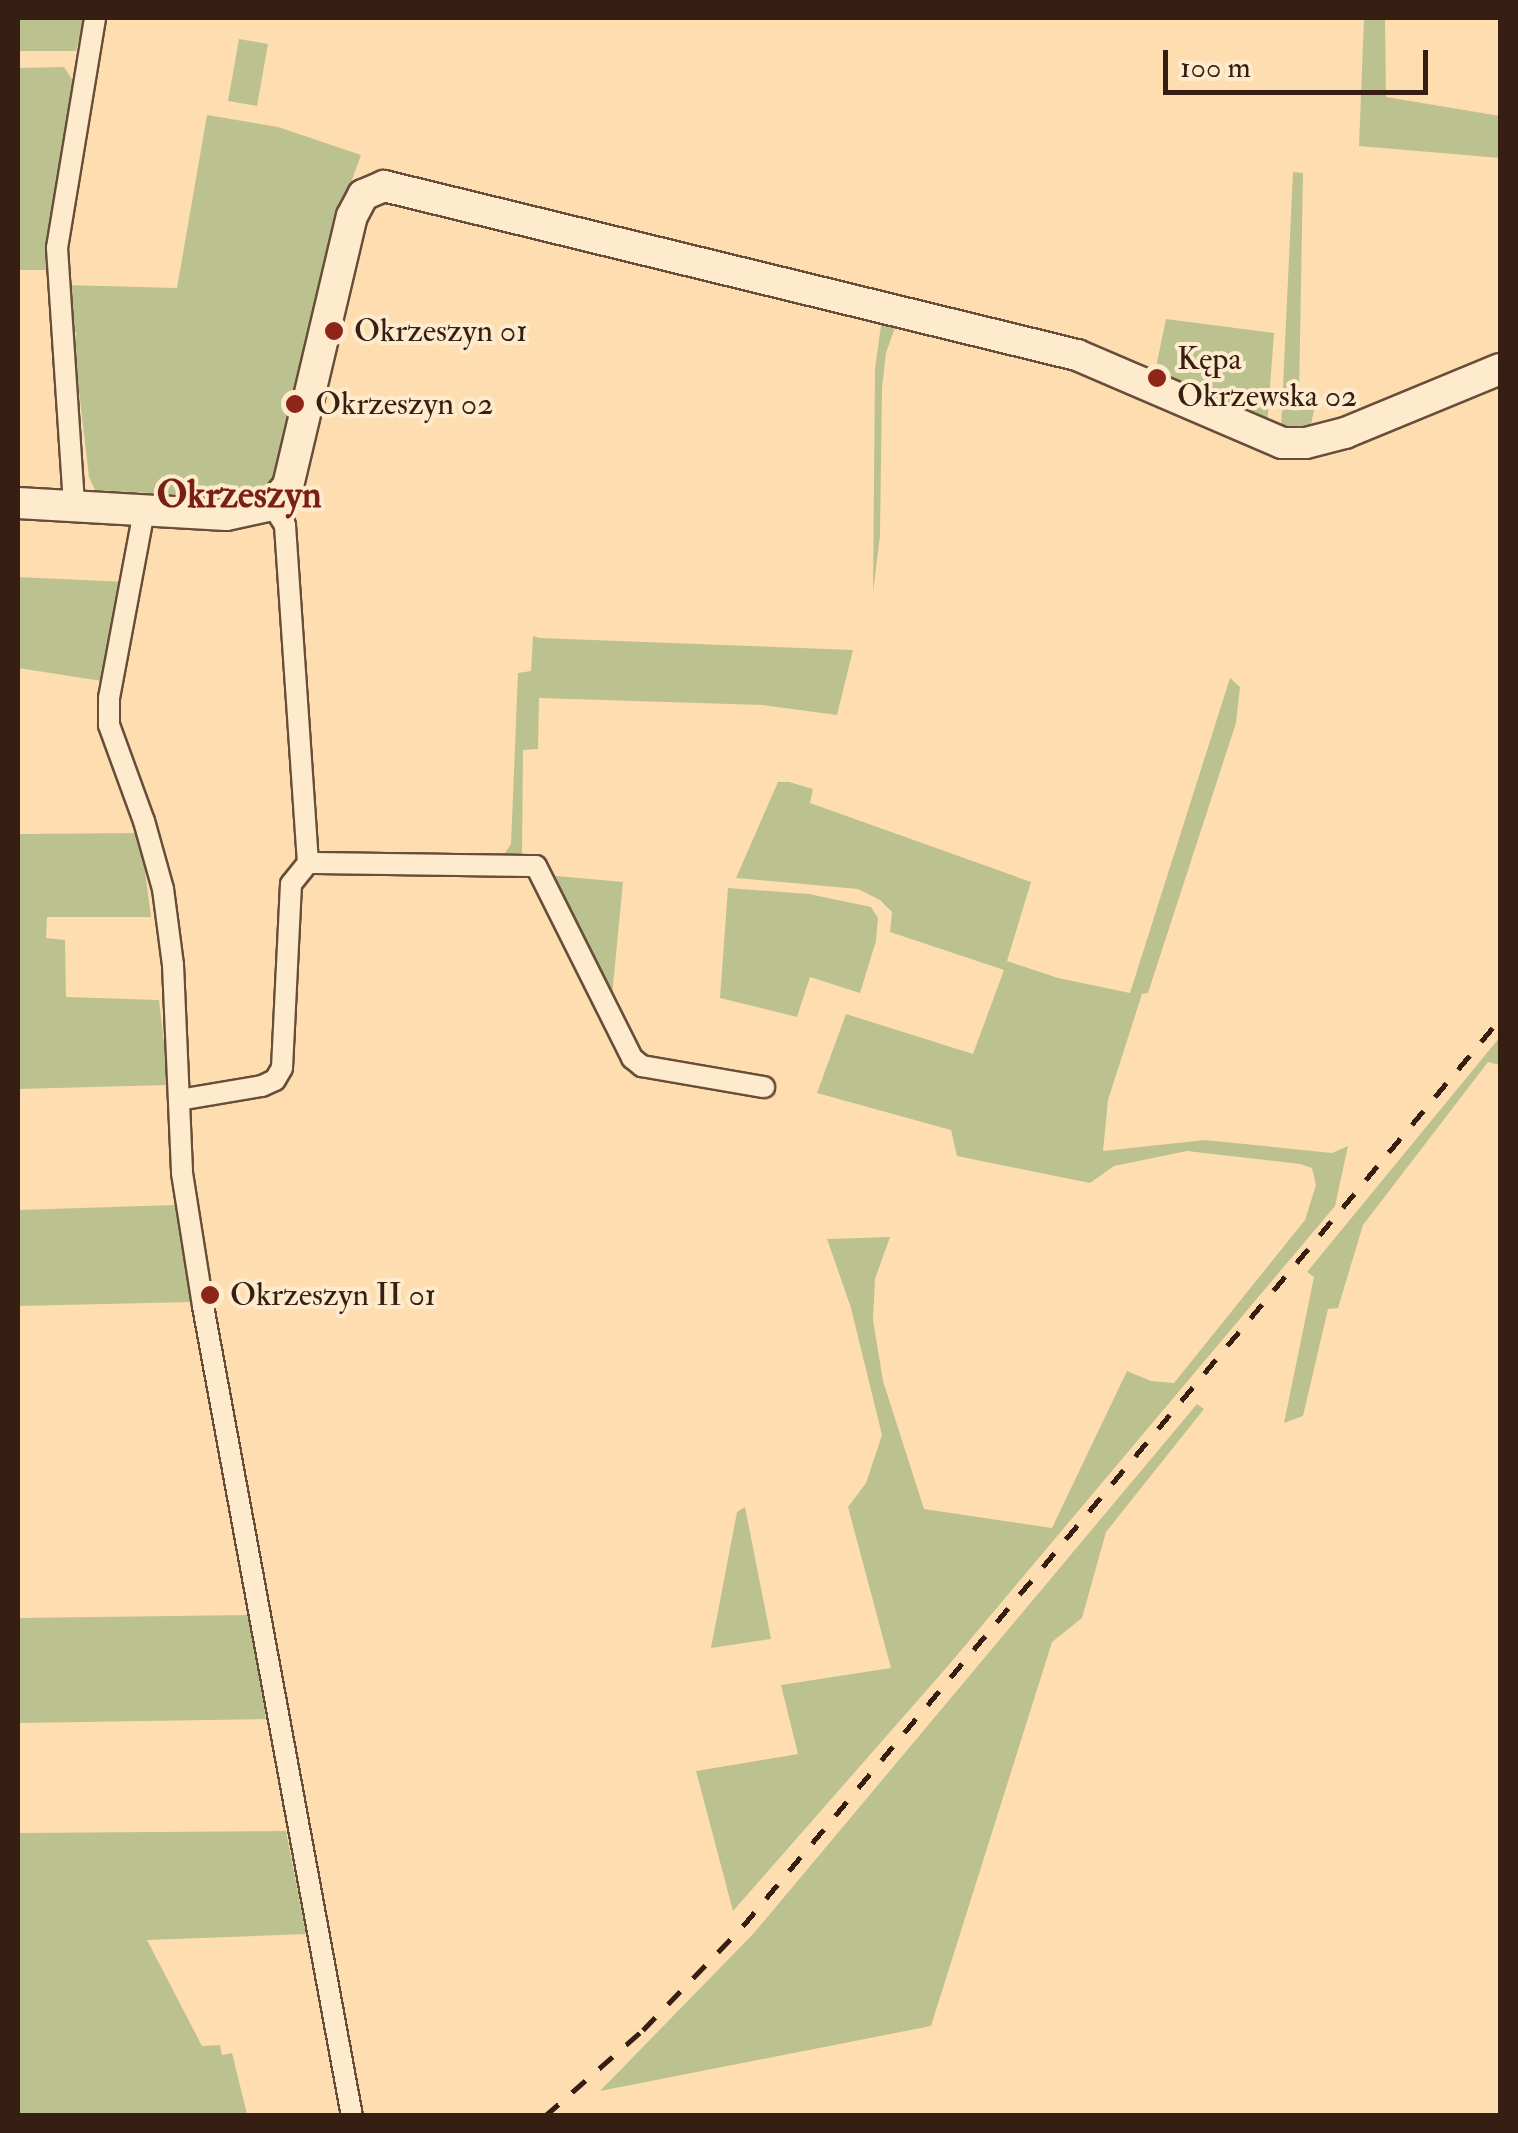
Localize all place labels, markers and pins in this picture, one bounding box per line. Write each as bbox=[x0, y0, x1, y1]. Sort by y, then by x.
place label: Okrzeszyn 01 bbox=[354, 312, 527, 350]
marker: Okrzeszyn 01 bbox=[323, 320, 345, 342]
place label: Kępa Okrzewska 02 bbox=[1177, 341, 1357, 416]
marker: Kępa Okrzewska 02 bbox=[1146, 367, 1168, 389]
place label: Okrzeszyn 02 bbox=[315, 385, 493, 423]
marker: Okrzeszyn 02 bbox=[284, 393, 306, 415]
place label: Okrzeszyn II 01 bbox=[230, 1276, 436, 1314]
marker: Okrzeszyn II 01 bbox=[199, 1284, 221, 1306]

